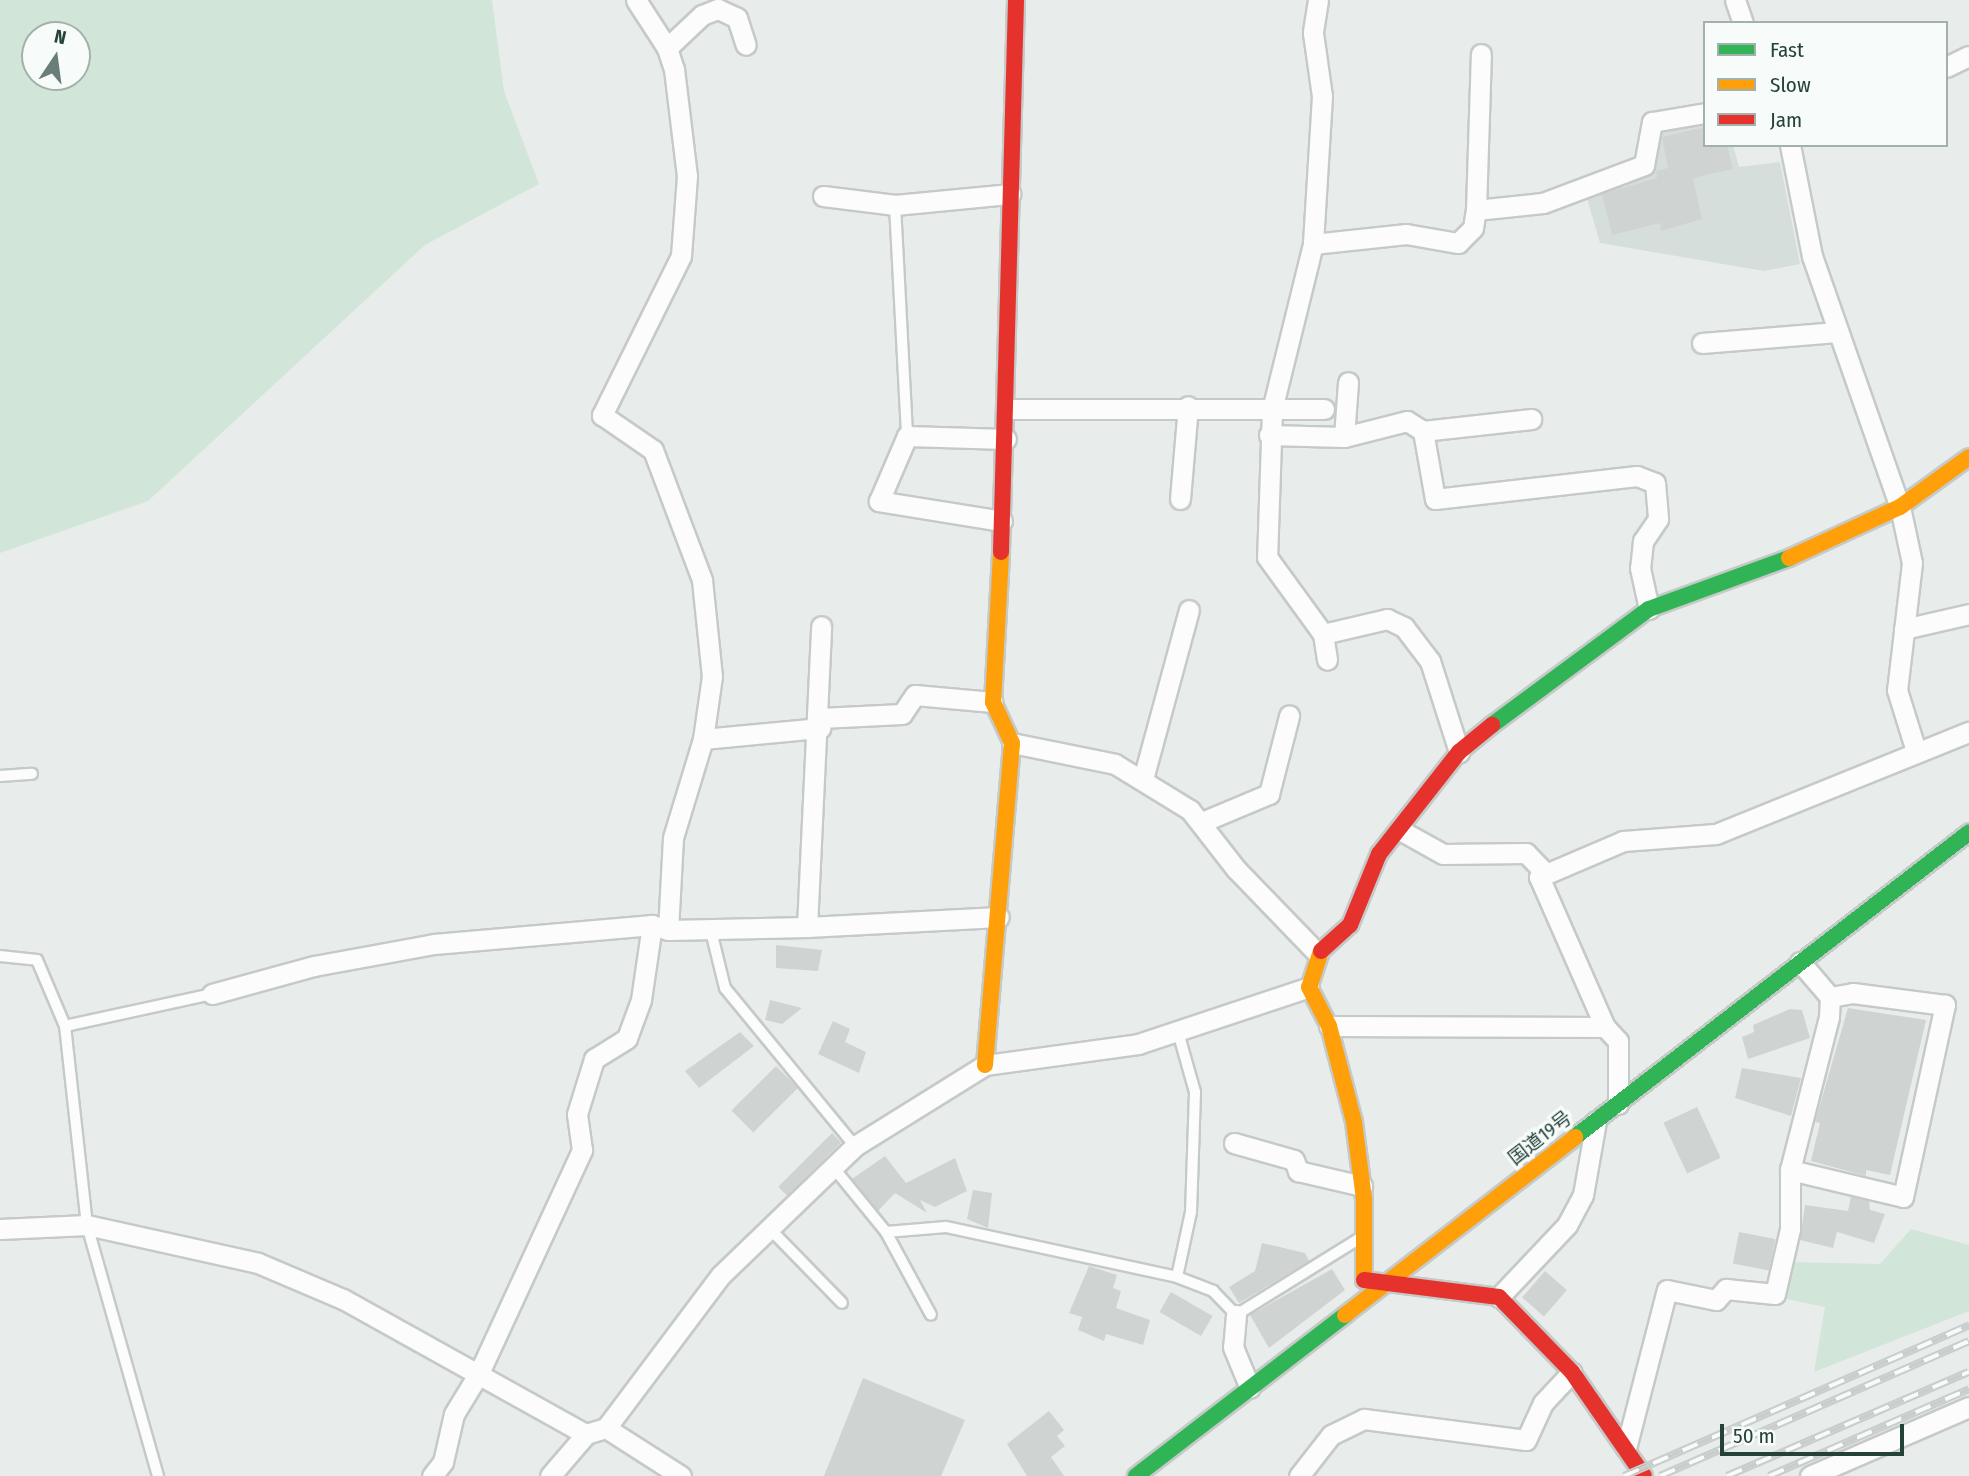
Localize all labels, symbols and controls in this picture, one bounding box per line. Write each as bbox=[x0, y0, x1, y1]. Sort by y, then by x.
north arrow bbox=[21, 21, 91, 91]
legend bbox=[1703, 21, 1948, 147]
text: N bbox=[52, 25, 69, 49]
text: Fast bbox=[1770, 37, 1804, 63]
text: Slow bbox=[1770, 72, 1811, 98]
text: Jam bbox=[1770, 107, 1802, 133]
street label: 国道19号 bbox=[1504, 1106, 1576, 1170]
scale bar bbox=[1724, 1410, 1908, 1454]
text: 50 m bbox=[1733, 1423, 1775, 1449]

